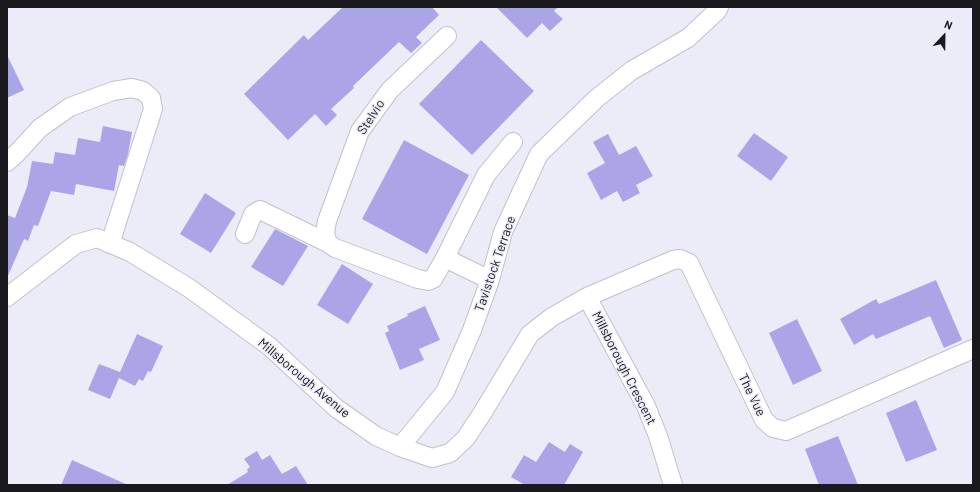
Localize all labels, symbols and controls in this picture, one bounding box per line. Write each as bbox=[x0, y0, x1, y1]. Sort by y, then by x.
north arrow bbox=[924, 16, 964, 56]
text: N bbox=[943, 17, 955, 32]
street label: Stelvio bbox=[354, 97, 388, 137]
street label: Tavistock Terrace bbox=[471, 214, 519, 314]
street label: Millsborough Crescent bbox=[589, 309, 659, 427]
street label: Millsborough Avenue bbox=[255, 335, 353, 421]
street label: The Vue bbox=[735, 371, 769, 419]

